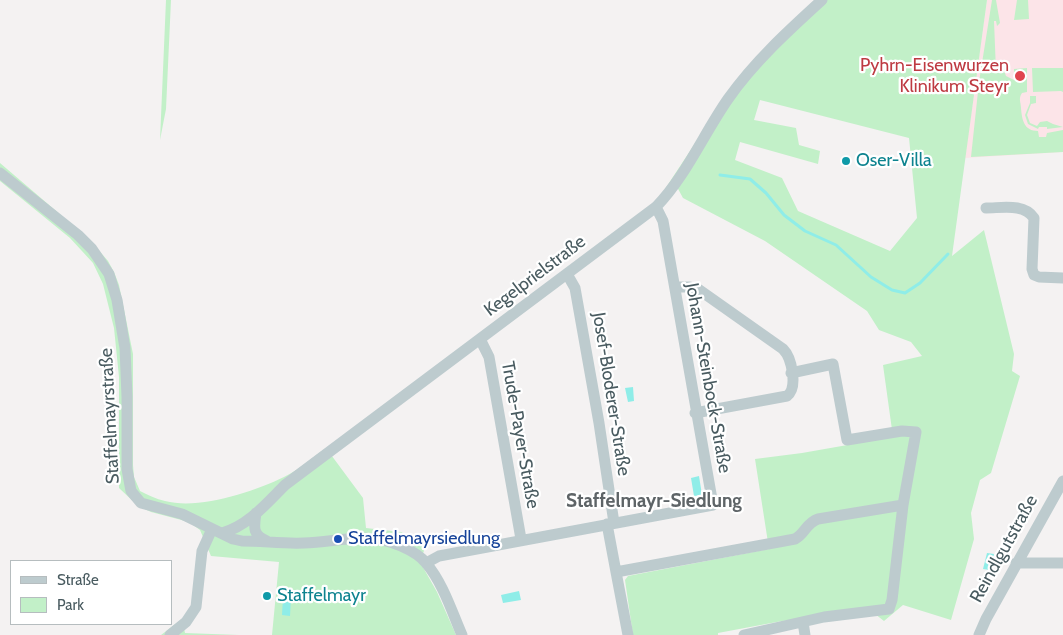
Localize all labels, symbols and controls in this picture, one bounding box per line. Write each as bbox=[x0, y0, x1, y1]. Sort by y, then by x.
place label: Pyhrn-Eisenwurzen Klinikum Steyr bbox=[860, 55, 1009, 98]
marker: Pyhrn-Eisenwurzen Klinikum Steyr bbox=[1013, 69, 1027, 83]
place label: Oser-Villa bbox=[856, 150, 932, 172]
marker: Oser-Villa bbox=[840, 155, 852, 167]
street label: Kegelprielstraße bbox=[480, 231, 590, 321]
street label: Johann-Steinbock-Straße bbox=[681, 281, 735, 475]
street label: Josef-Bloderer-Straße bbox=[587, 311, 635, 477]
street label: Staffelmayrstraße bbox=[96, 347, 124, 485]
street label: Trude-Payer-Straße bbox=[496, 360, 544, 510]
district label: Staffelmayr-Siedlung bbox=[566, 490, 742, 512]
street label: Reindlgutstraße bbox=[966, 491, 1042, 607]
place label: Staffelmayrsiedlung bbox=[348, 528, 500, 550]
marker: Staffelmayrsiedlung bbox=[332, 533, 344, 545]
legend bbox=[10, 560, 172, 625]
text: Straße bbox=[57, 571, 99, 589]
place label: Staffelmayr bbox=[277, 585, 366, 607]
marker: Staffelmayr bbox=[261, 590, 273, 602]
text: Park bbox=[57, 596, 84, 614]

